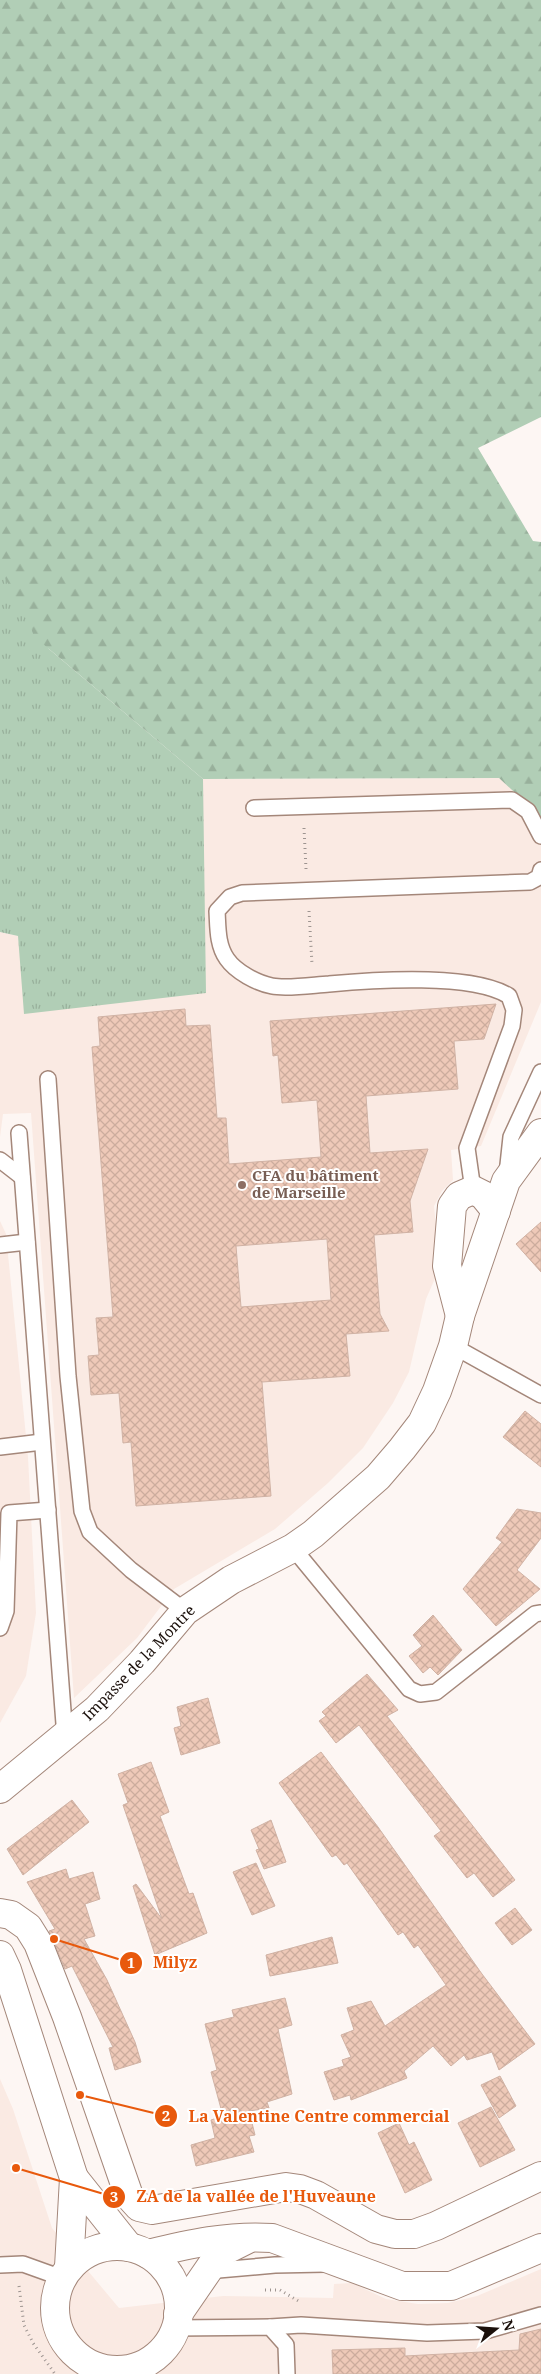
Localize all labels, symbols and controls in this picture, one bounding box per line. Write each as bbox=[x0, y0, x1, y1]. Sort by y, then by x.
place label: CFA du bâtiment de Marseille bbox=[252, 1165, 379, 1202]
marker: CFA du bâtiment de Marseille bbox=[236, 1179, 248, 1191]
street label: Impasse de la Montre bbox=[78, 1600, 199, 1725]
callout: Milyz bbox=[118, 1947, 207, 1978]
text: Milyz bbox=[153, 1951, 197, 1973]
text: 1 bbox=[127, 1952, 135, 1972]
callout: La Valentine Centre commercial bbox=[154, 2100, 460, 2131]
text: 2 bbox=[162, 2105, 170, 2125]
text: La Valentine Centre commercial bbox=[189, 2105, 450, 2127]
callout: ZA de la vallée de l'Huveaune bbox=[101, 2181, 386, 2212]
text: ZA de la vallée de l'Huveaune bbox=[136, 2185, 376, 2207]
text: 3 bbox=[110, 2186, 118, 2206]
north arrow bbox=[471, 2304, 521, 2354]
text: N bbox=[498, 2317, 520, 2333]

